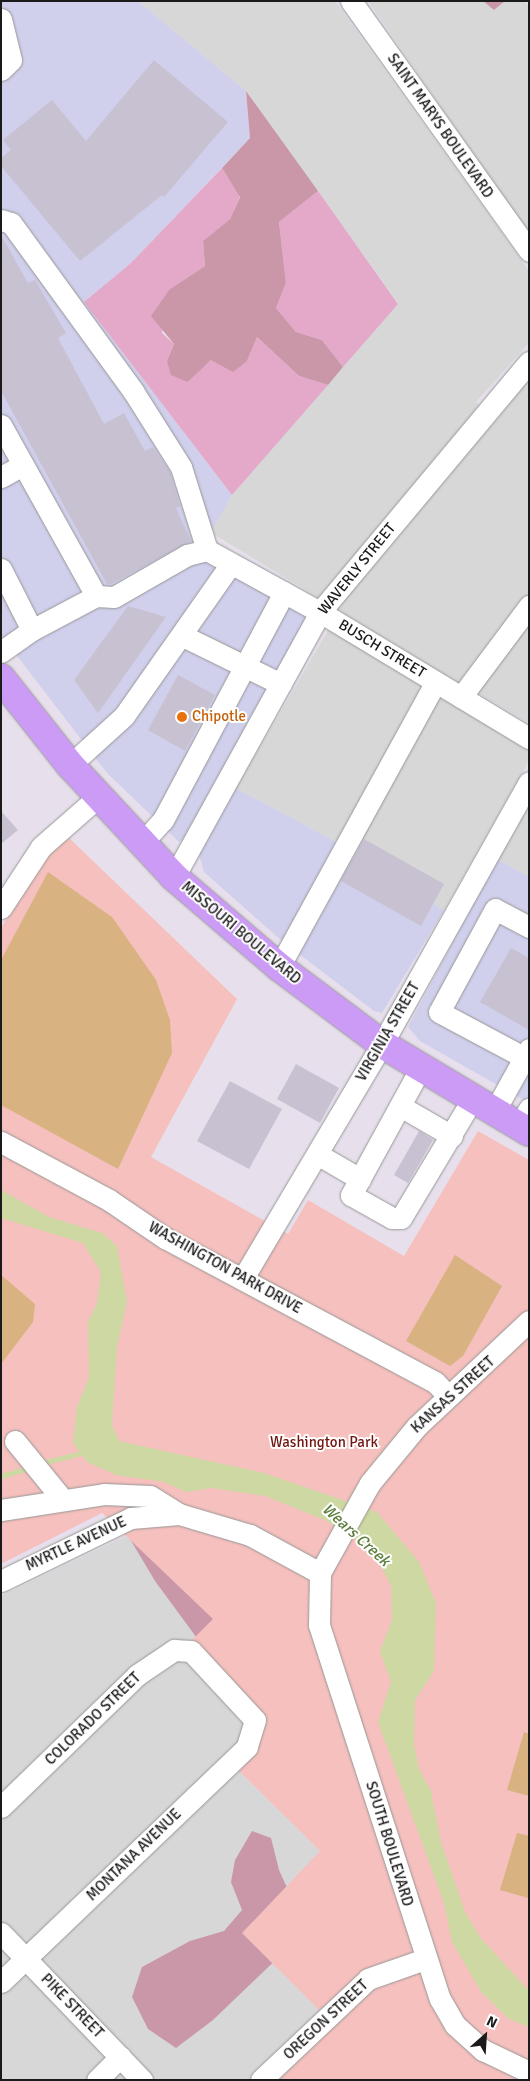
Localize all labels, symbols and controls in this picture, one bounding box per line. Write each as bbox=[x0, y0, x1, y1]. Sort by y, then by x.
street label: SAINT MARYS BOULEVARD bbox=[383, 50, 497, 202]
street label: WAVERLY STREET bbox=[315, 520, 399, 618]
street label: BUSCH STREET bbox=[335, 616, 429, 682]
place label: Chipotle bbox=[192, 708, 246, 726]
marker: Chipotle bbox=[176, 711, 188, 723]
street label: MISSOURI BOULEVARD bbox=[178, 878, 304, 988]
street label: VIRGINIA STREET bbox=[352, 979, 424, 1085]
street label: WASHINGTON PARK DRIVE bbox=[145, 1218, 305, 1318]
street label: KANSAS STREET bbox=[408, 1353, 498, 1437]
park label: Washington Park bbox=[270, 1434, 378, 1452]
water label: Wears Creek bbox=[318, 1499, 394, 1571]
street label: MYRTLE AVENUE bbox=[23, 1513, 129, 1575]
street label: COLORADO STREET bbox=[41, 1669, 145, 1769]
street label: SOUTH BOULEVARD bbox=[361, 1779, 417, 1909]
street label: MONTANA AVENUE bbox=[83, 1805, 185, 1905]
street label: PIKE STREET bbox=[37, 1970, 107, 2042]
street label: OREGON STREET bbox=[280, 1976, 372, 2064]
north arrow bbox=[460, 2011, 510, 2061]
text: N bbox=[484, 2012, 500, 2032]

